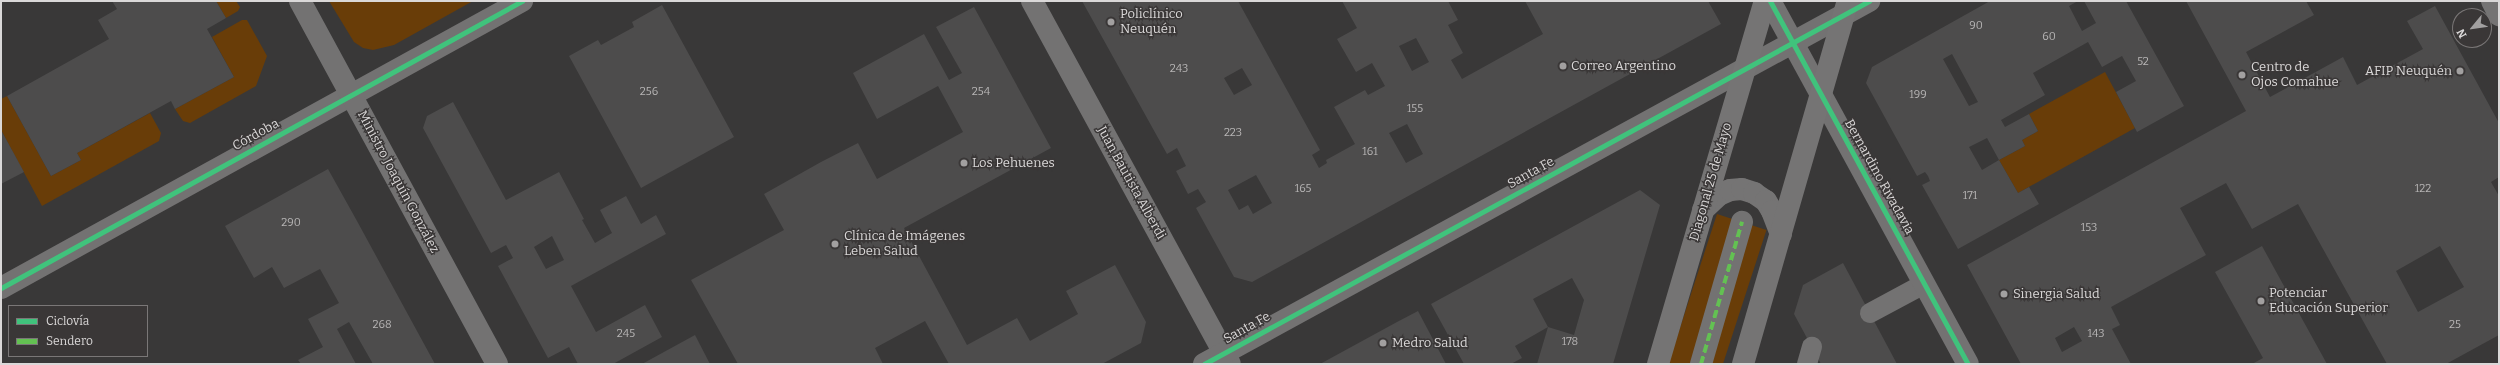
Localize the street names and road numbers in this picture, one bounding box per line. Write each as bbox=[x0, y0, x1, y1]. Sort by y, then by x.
street label: Ministro Joaquín González bbox=[354, 108, 442, 256]
street label: Córdoba bbox=[230, 116, 282, 154]
street label: Bernardino Rivadavia bbox=[1841, 117, 1917, 237]
street label: Diagonal 25 de Mayo bbox=[1687, 121, 1735, 243]
street label: Juan Bautista Alberdi bbox=[1093, 124, 1169, 242]
street label: Santa Fe bbox=[1505, 154, 1557, 192]
street label: Santa Fe bbox=[1221, 309, 1273, 347]

